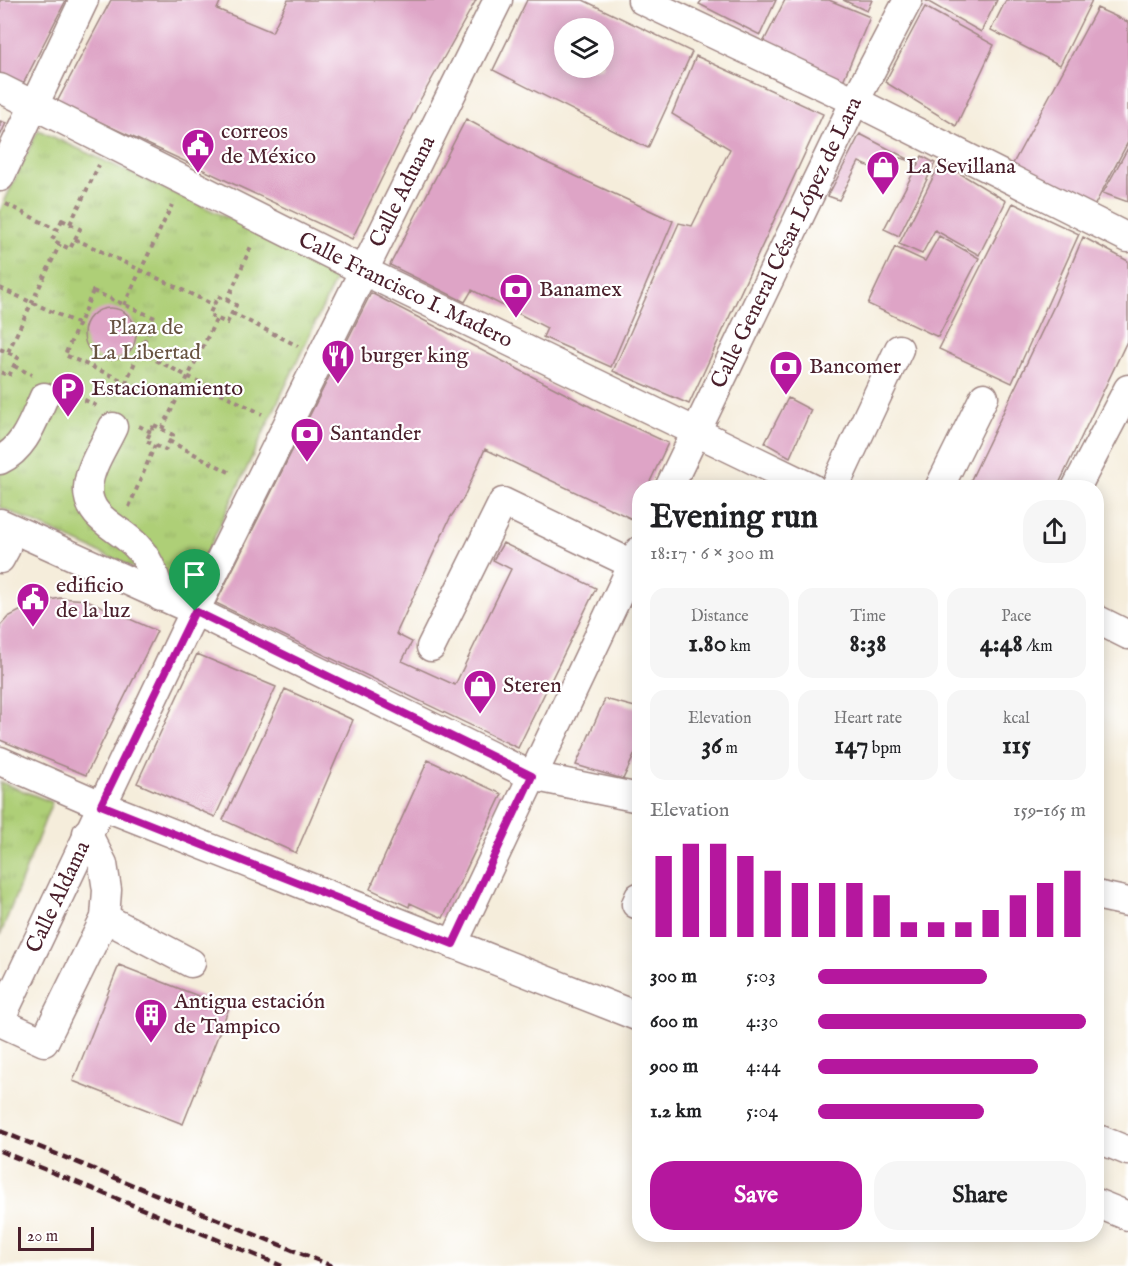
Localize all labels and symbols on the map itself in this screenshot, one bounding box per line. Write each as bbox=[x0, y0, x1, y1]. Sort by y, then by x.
street label: Calle General César López de Lara bbox=[705, 92, 869, 393]
place label: correos de México bbox=[221, 118, 316, 171]
public building icon: correos de México bbox=[180, 127, 216, 174]
street label: Calle Aduana bbox=[363, 131, 442, 252]
shop icon: La Sevillana bbox=[865, 149, 901, 196]
place label: La Sevillana bbox=[906, 153, 1016, 181]
street label: Calle Francisco I. Madero bbox=[293, 226, 517, 355]
bank icon: Banamex bbox=[498, 272, 534, 319]
place label: Banamex bbox=[539, 276, 622, 304]
park label: Plaza de La Libertad bbox=[91, 314, 201, 367]
restaurant icon: burger king bbox=[320, 338, 356, 385]
place label: burger king bbox=[361, 342, 469, 370]
bank icon: Bancomer bbox=[768, 349, 804, 396]
place label: Bancomer bbox=[809, 353, 901, 381]
parking icon: Estacionamiento bbox=[50, 371, 86, 418]
place label: Estacionamiento bbox=[91, 375, 243, 403]
bank icon: Santander bbox=[289, 416, 325, 463]
place label: Santander bbox=[330, 420, 421, 448]
pin bbox=[169, 549, 220, 611]
place label: edificio de la luz bbox=[56, 572, 130, 625]
public building icon: edificio de la luz bbox=[15, 581, 51, 628]
shop icon: Steren bbox=[462, 668, 498, 715]
place label: Steren bbox=[503, 672, 562, 700]
street label: Calle Aldama bbox=[20, 836, 97, 958]
place label: Antigua estación de Tampico bbox=[173, 988, 325, 1041]
building icon: Antigua estación de Tampico bbox=[133, 997, 169, 1044]
scale bar bbox=[18, 1224, 94, 1252]

